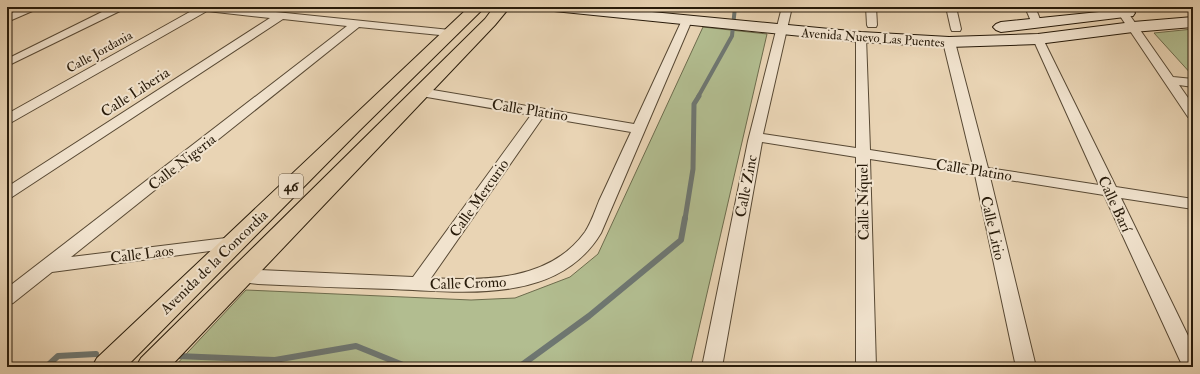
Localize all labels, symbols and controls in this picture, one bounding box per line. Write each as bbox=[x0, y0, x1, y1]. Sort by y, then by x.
street label: Avenida Nuevo Las Puentes bbox=[800, 25, 946, 51]
street label: Calle Jordania bbox=[64, 27, 136, 77]
street label: Calle Liberia bbox=[97, 63, 174, 122]
street label: Calle Platino bbox=[491, 95, 569, 126]
street label: Calle Nigeria bbox=[145, 130, 221, 195]
street label: Calle Zinc bbox=[731, 153, 762, 219]
street label: Calle Platino bbox=[935, 155, 1013, 186]
street label: Calle Mercurio bbox=[446, 156, 513, 241]
street label: Calle Níquel bbox=[853, 163, 874, 241]
street label: Calle Barí bbox=[1093, 173, 1136, 236]
road number: 46 bbox=[279, 174, 303, 198]
street label: Calle Litio bbox=[976, 194, 1009, 262]
street label: Avenida de la Concordia bbox=[156, 206, 273, 319]
street label: Calle Laos bbox=[109, 241, 175, 268]
street label: Calle Cromo bbox=[429, 273, 507, 294]

